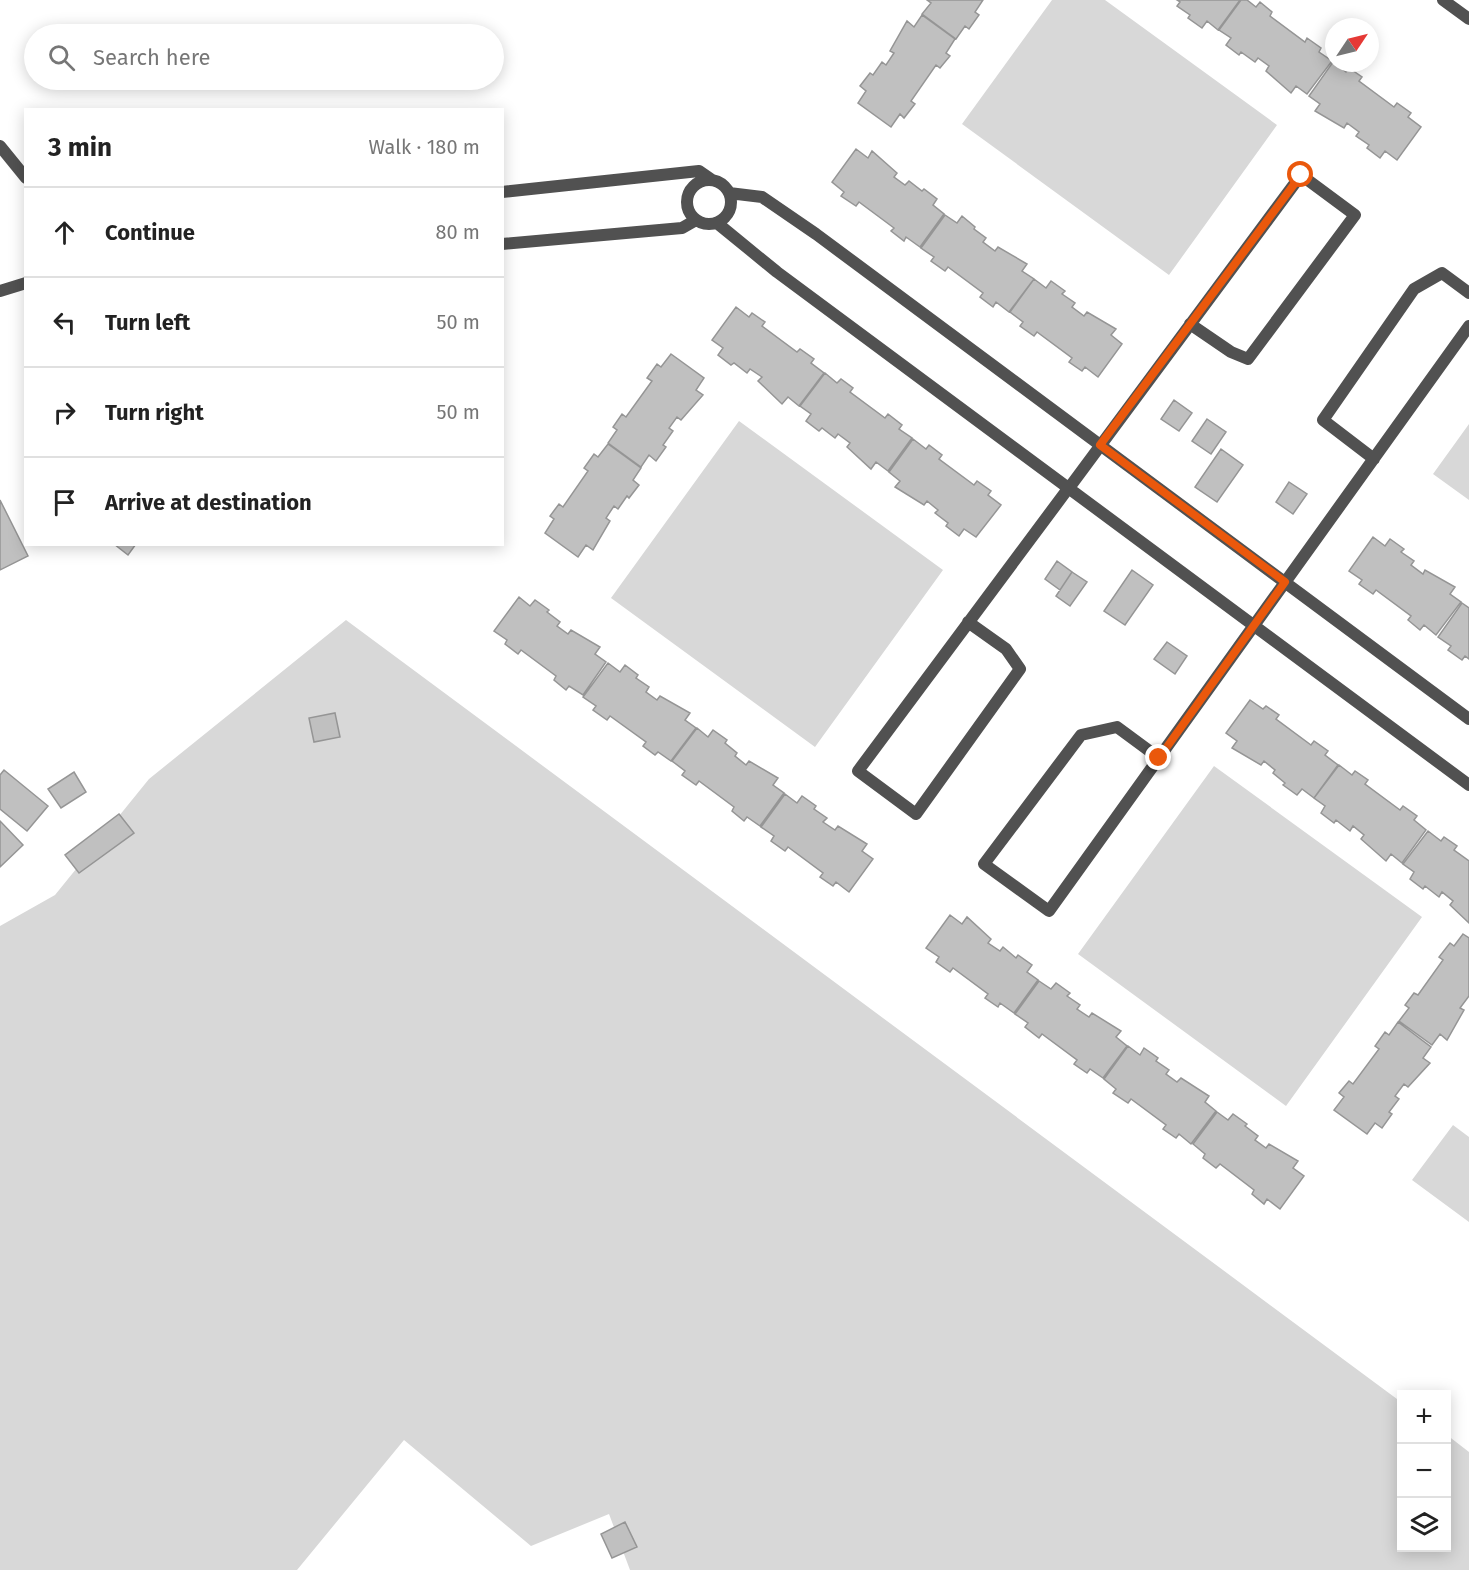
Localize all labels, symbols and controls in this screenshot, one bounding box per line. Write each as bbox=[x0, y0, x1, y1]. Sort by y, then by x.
north arrow bbox=[1325, 18, 1379, 72]
search box bbox=[24, 24, 504, 90]
icon: search bbox=[45, 41, 78, 74]
text: Search here bbox=[93, 44, 211, 71]
text: 3 min bbox=[48, 132, 112, 163]
text: Walk · 180 m bbox=[369, 135, 480, 159]
route start bbox=[1287, 161, 1313, 187]
icon: ahead bbox=[48, 216, 81, 249]
text: Continue bbox=[105, 219, 195, 246]
text: 80 m bbox=[435, 220, 480, 244]
icon: left bbox=[48, 306, 81, 339]
text: Turn left bbox=[105, 309, 190, 336]
text: 50 m bbox=[436, 310, 480, 334]
icon: right bbox=[48, 396, 81, 429]
text: Turn right bbox=[105, 399, 204, 426]
text: 50 m bbox=[436, 400, 480, 424]
icon: arrive bbox=[48, 486, 81, 519]
text: Arrive at destination bbox=[105, 489, 312, 516]
route end bbox=[1145, 744, 1171, 770]
map controls bbox=[1397, 1390, 1451, 1552]
button: + bbox=[1397, 1390, 1451, 1444]
button: − bbox=[1397, 1444, 1451, 1498]
button: layers bbox=[1397, 1498, 1451, 1552]

